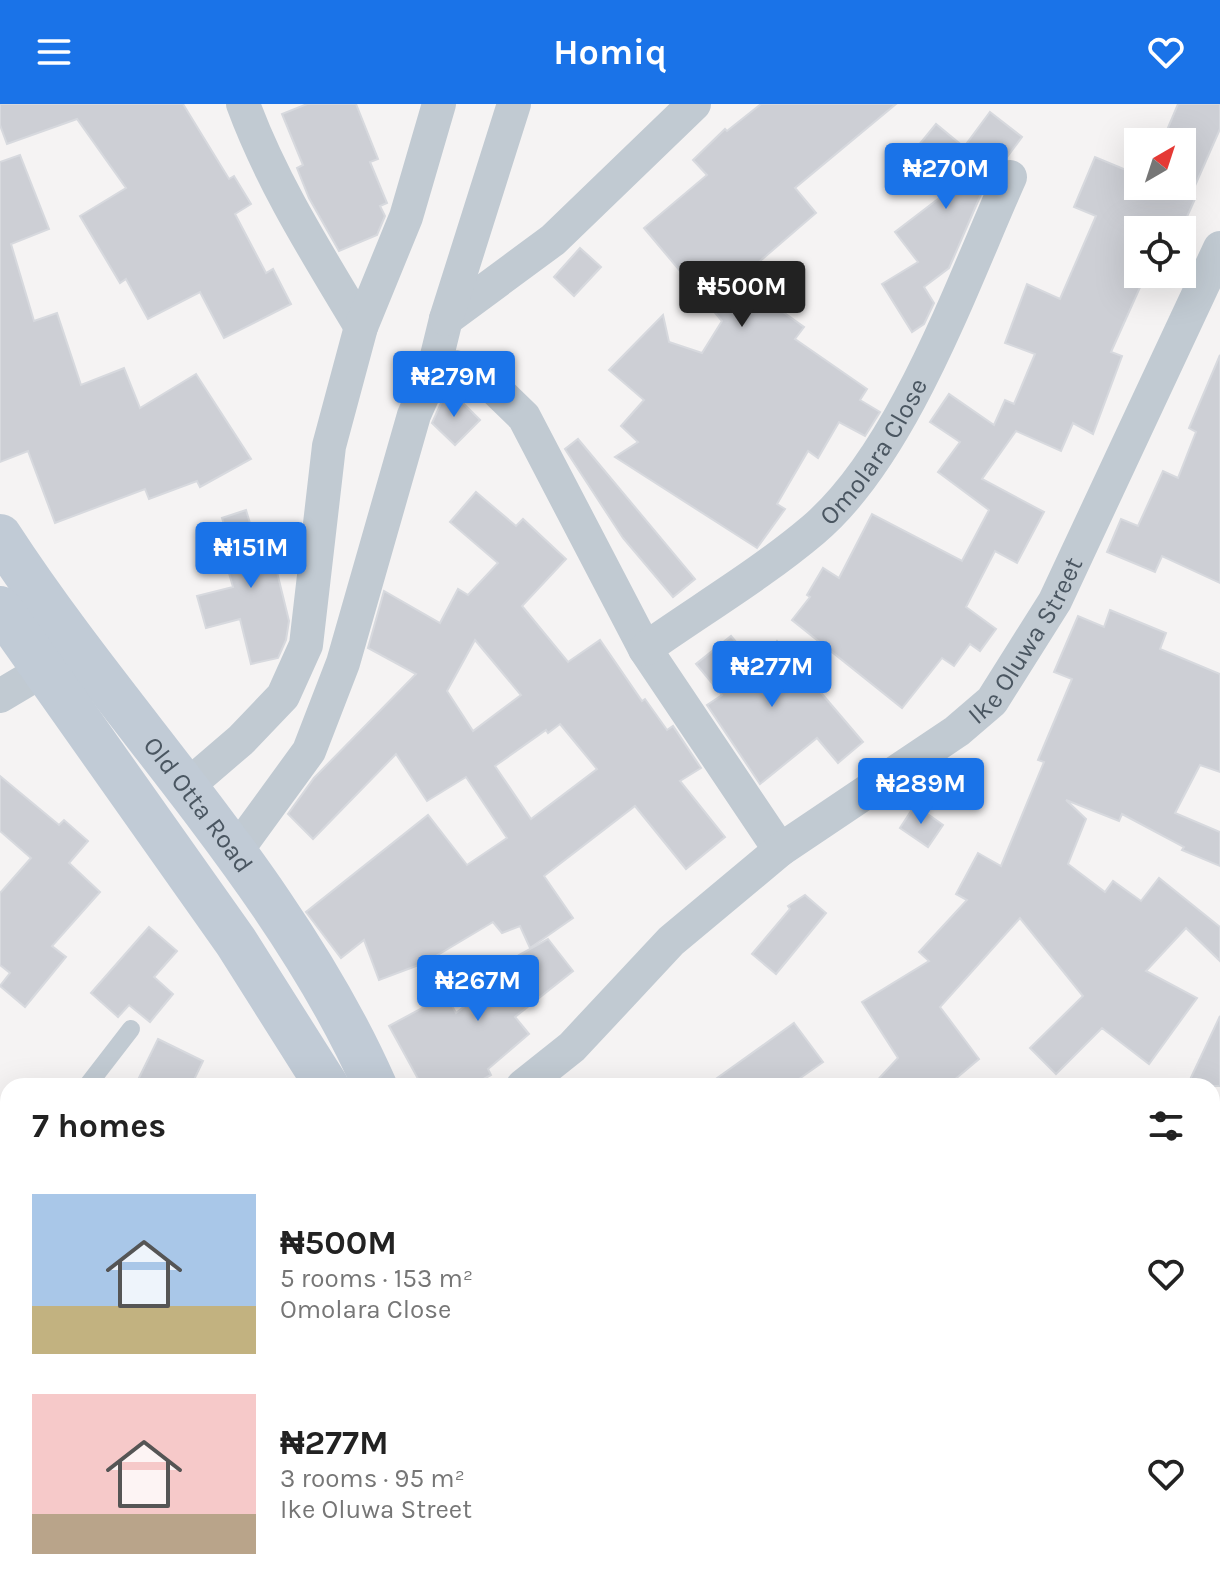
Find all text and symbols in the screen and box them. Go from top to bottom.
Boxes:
icon: menu [32,30,76,74]
icon: heart [1144,30,1188,74]
text: Homiq [553,31,667,73]
north arrow [1124,128,1196,200]
map controls [1124,128,1196,288]
pin: ₦270M [890,143,1002,211]
text: ₦270M [903,153,989,184]
button: locate [1124,216,1196,288]
pin: ₦500M [686,261,798,329]
text: ₦500M [697,271,787,302]
pin: ₦279M [398,351,510,419]
text: ₦279M [411,361,497,392]
street label: Omolara Close [813,373,934,532]
pin: ₦151M [195,522,307,590]
text: ₦151M [213,532,289,563]
street label: Ike Oluwa Street [962,552,1089,731]
pin: ₦277M [716,641,828,709]
text: ₦277M [730,651,814,682]
street label: Old Otta Road [137,731,259,879]
pin: ₦289M [865,758,977,826]
text: ₦289M [876,768,966,799]
pin: ₦267M [422,955,534,1023]
text: ₦267M [435,965,521,996]
icon: filters [1144,1104,1188,1148]
text: 7 homes [32,1106,166,1146]
text: ₦500M [280,1223,397,1263]
icon: home [96,1226,192,1322]
icon: heart [1144,1252,1188,1296]
text: 5 rooms · 153 m² [280,1263,473,1294]
text: Omolara Close [280,1294,451,1325]
text: ₦277M [280,1423,389,1463]
icon: home [96,1426,192,1522]
icon: heart [1144,1452,1188,1496]
text: 3 rooms · 95 m² [280,1463,465,1494]
text: Ike Oluwa Street [280,1494,472,1525]

